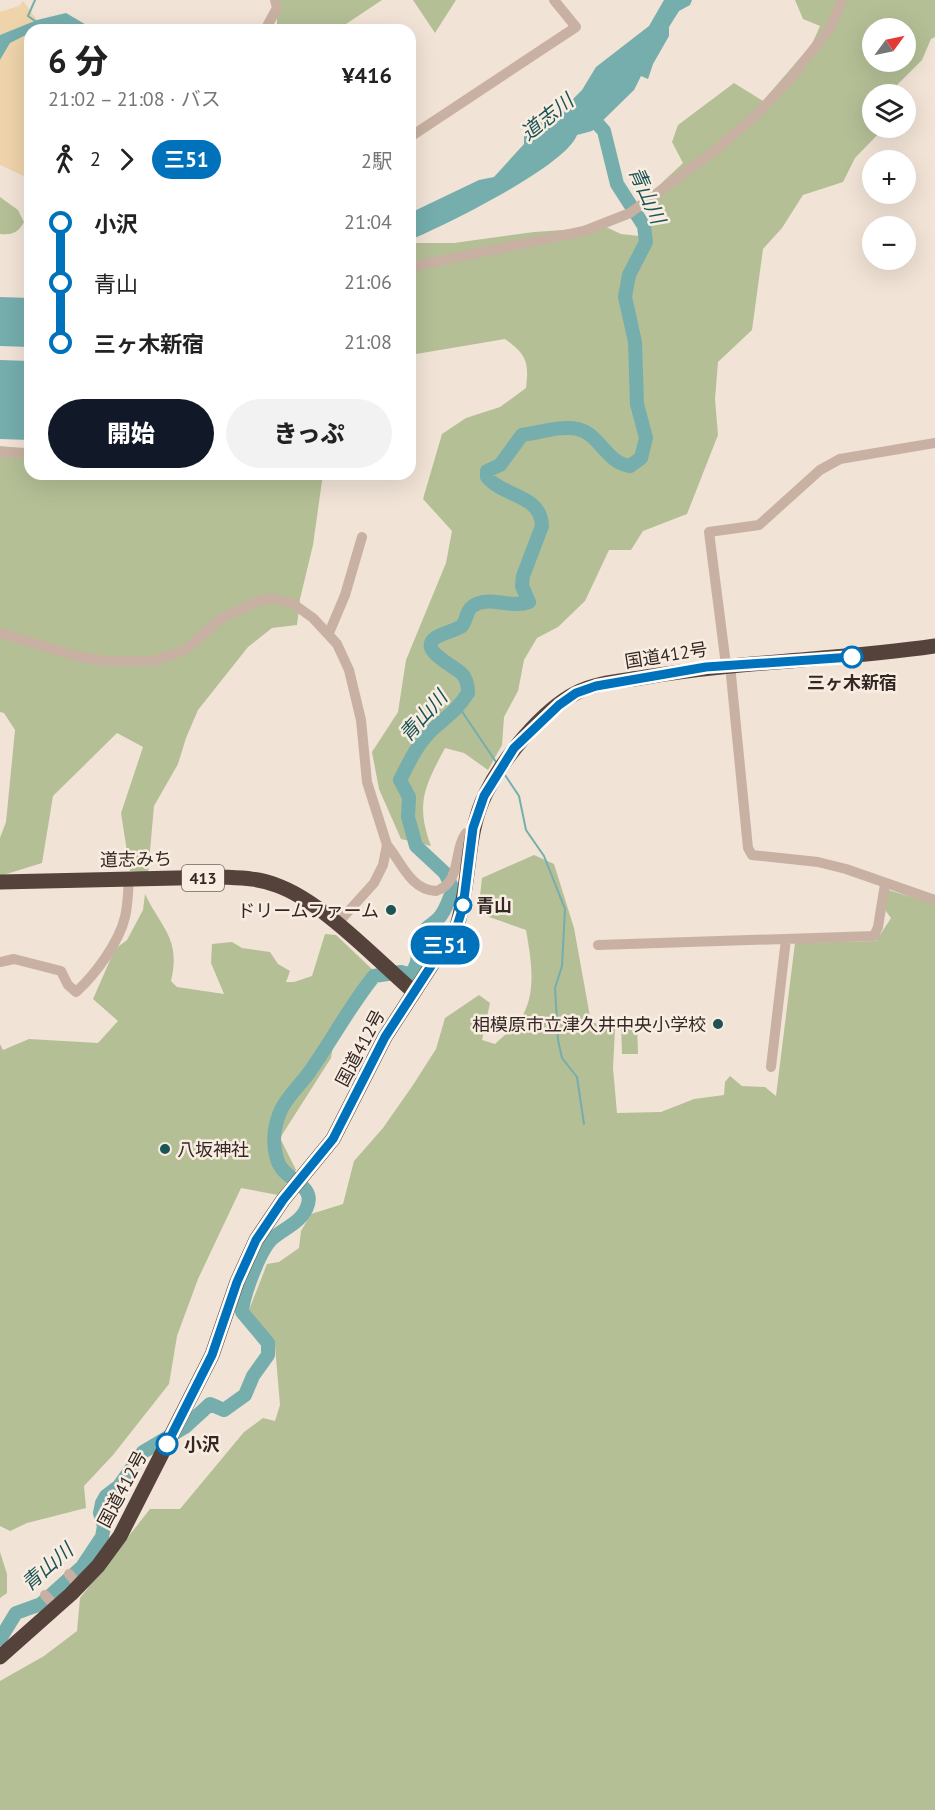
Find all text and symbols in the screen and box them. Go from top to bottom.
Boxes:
north arrow [862,18,916,72]
map controls [862,18,916,270]
text: 6 分 [48,39,108,82]
text: ¥416 [342,61,392,89]
button: layers [862,84,916,138]
text: 21:02 – 21:08 · バス [48,86,221,112]
water label: 道志川 [516,87,580,146]
icon: walk [48,143,81,176]
icon: forward [110,143,143,176]
text: 2 [90,146,101,172]
text: 三51 [164,146,209,173]
text: 2駅 [361,148,392,174]
button: + [862,150,916,204]
water label: 青山川 [623,162,672,230]
text: 21:04 [344,209,392,235]
text: 小沢 [94,210,138,238]
button: − [862,216,916,270]
text: 21:06 [344,269,392,295]
text: 青山 [94,270,138,298]
text: 21:08 [344,329,392,355]
text: 三ヶ木新宿 [94,330,204,358]
button: 開始 [48,399,214,468]
button: きっぷ [226,399,392,468]
street label: 国道412号 [623,637,709,673]
marker: 三ヶ木新宿 [841,646,863,668]
place label: 三ヶ木新宿 [807,671,897,694]
water label: 青山川 [393,684,454,747]
street label: 道志みち [100,847,172,871]
road number: 413 [182,865,224,891]
place label: 青山 [476,894,512,917]
marker: 青山 [454,896,472,914]
place label: ドリームファーム [237,899,379,922]
marker: ドリームファーム [384,903,398,917]
line badge: 三51 [410,926,480,964]
text: 三51 [423,932,467,959]
street label: 国道412号 [330,1006,390,1090]
place label: 相模原市立津久井中央小学校 [472,1013,706,1036]
marker: 相模原市立津久井中央小学校 [711,1017,725,1031]
place label: 八坂神社 [177,1138,249,1161]
marker: 八坂神社 [158,1142,172,1156]
marker: 小沢 [156,1433,178,1455]
place label: 小沢 [184,1433,220,1456]
street label: 国道412号 [92,1447,152,1531]
water label: 青山川 [16,1536,80,1596]

